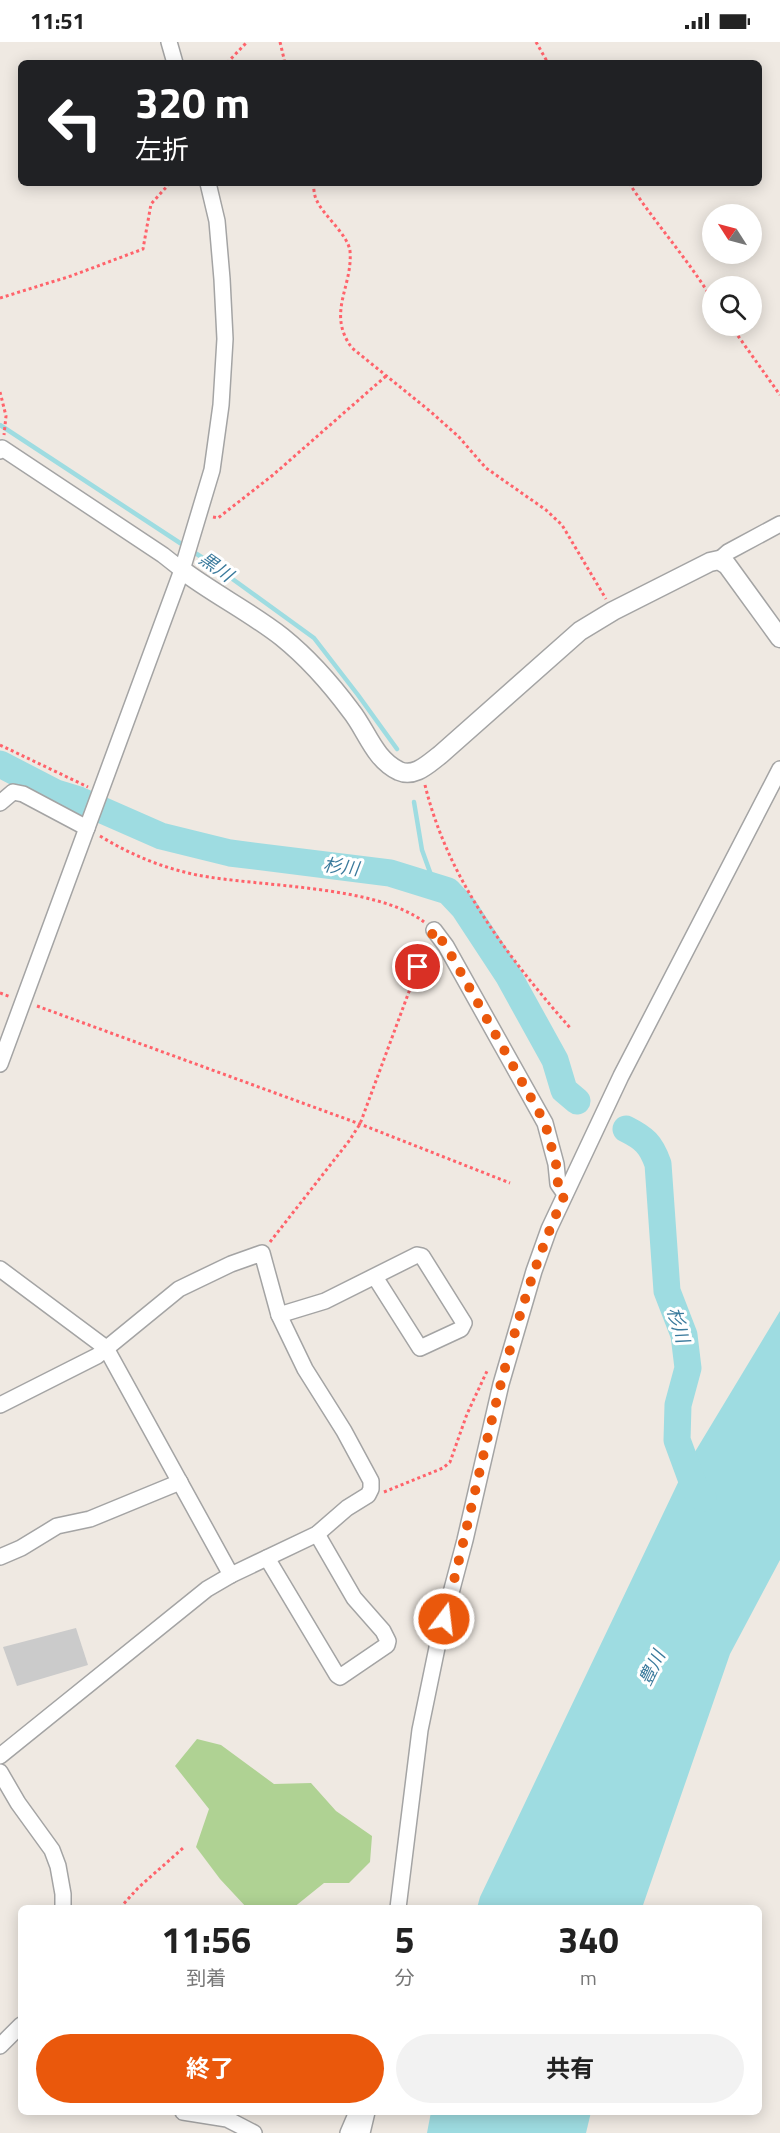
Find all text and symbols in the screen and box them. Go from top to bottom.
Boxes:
text: 11:51 [30,4,85,38]
text: 320 m [135,70,250,134]
icon: left [36,84,114,162]
text: 左折 [135,128,189,169]
north arrow [702,204,762,264]
map controls [702,204,762,336]
button: search [702,276,762,336]
water label: 黒川 [194,545,240,589]
water label: 杉川 [322,851,363,882]
pin [392,941,443,992]
icon: arrive [401,950,434,983]
water label: 杉川 [660,1304,697,1348]
position arrow [412,1587,476,1651]
water label: 豊川 [632,1644,672,1690]
text: 11:56 [161,1912,251,1967]
text: 5 [395,1912,415,1967]
text: 340 [558,1912,619,1967]
text: 到着 [186,1962,226,1993]
text: 分 [395,1962,415,1993]
text: m [580,1962,597,1993]
button: 終了 [36,2034,384,2103]
button: 共有 [396,2034,744,2103]

